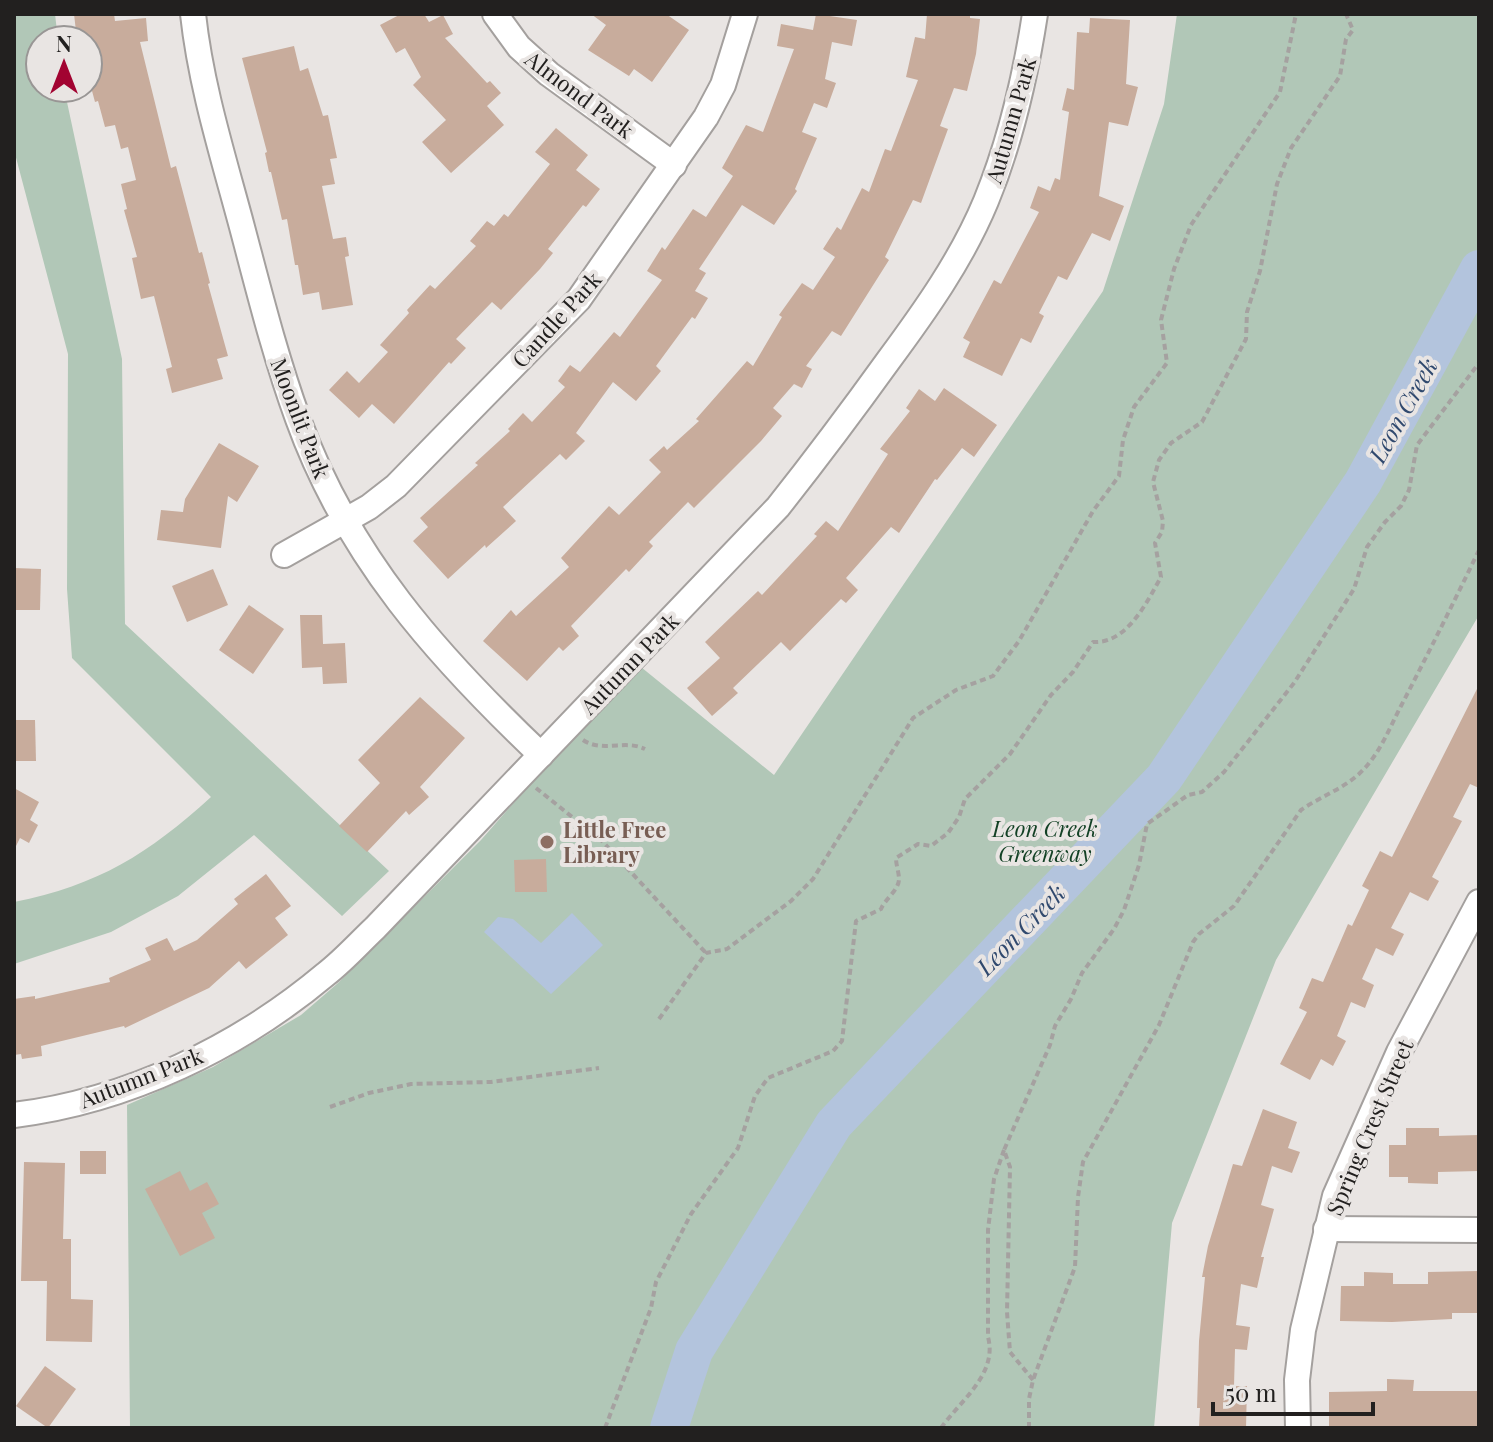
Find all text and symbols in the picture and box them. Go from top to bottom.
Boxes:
north arrow [24,24,104,104]
text: N [56,28,72,58]
street label: Almond Park [519,43,640,145]
street label: Autumn Park [977,53,1042,187]
street label: Candle Park [505,264,607,374]
water label: Leon Creek [1360,352,1444,469]
street label: Moonlit Park [264,353,338,483]
street label: Autumn Park [572,606,685,721]
park label: Leon Creek Greenway [991,813,1098,868]
place label: Little Free Library [563,814,666,869]
marker: Little Free Library [538,833,556,851]
water label: Leon Creek [968,877,1071,982]
street label: Spring Crest Street [1318,1033,1420,1220]
street label: Autumn Park [74,1040,207,1115]
scale bar [1213,1366,1373,1416]
text: 50 m [1225,1376,1277,1408]

